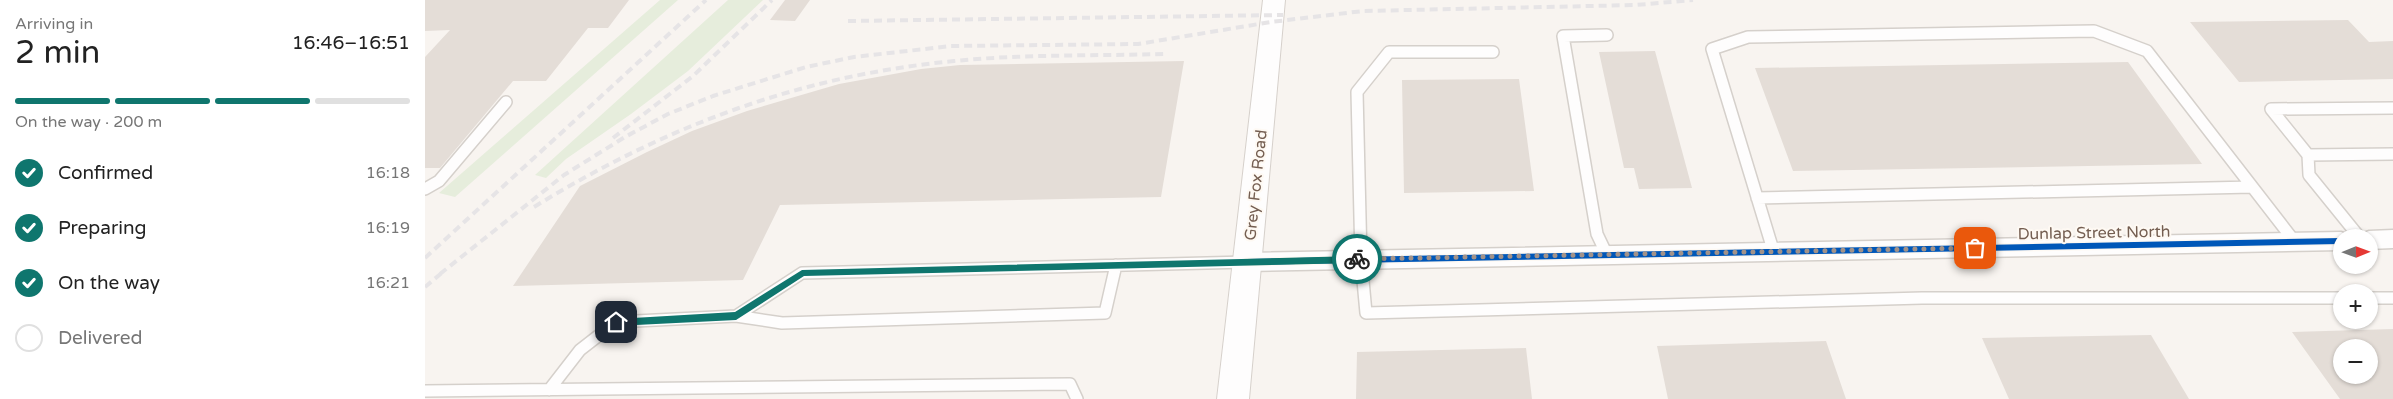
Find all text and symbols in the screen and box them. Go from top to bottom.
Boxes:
text: Arriving in [15,14,93,34]
text: 16:46–16:51 [292,32,410,54]
text: 2 min [15,34,100,72]
text: On the way · 200 m [15,112,162,132]
street label: Grey Fox Road [1240,129,1272,242]
icon: check [15,159,43,187]
text: Confirmed [58,162,153,184]
text: 16:18 [366,163,410,183]
icon: check [15,214,43,242]
text: Preparing [58,217,147,239]
text: 16:19 [366,218,410,238]
street label: Dunlap Street North [2017,222,2171,244]
pin [1954,227,1996,269]
north arrow [2333,229,2377,274]
map controls [2333,229,2378,384]
courier [1332,234,1382,284]
icon: bag [1961,234,1989,262]
icon: bike [1343,245,1371,273]
icon: check [15,269,43,297]
text: On the way [58,272,160,294]
text: 16:21 [366,273,410,293]
button: + [2333,284,2378,329]
pin [595,301,637,343]
icon: home [602,308,630,336]
text: Delivered [58,327,143,349]
button: − [2333,339,2378,384]

